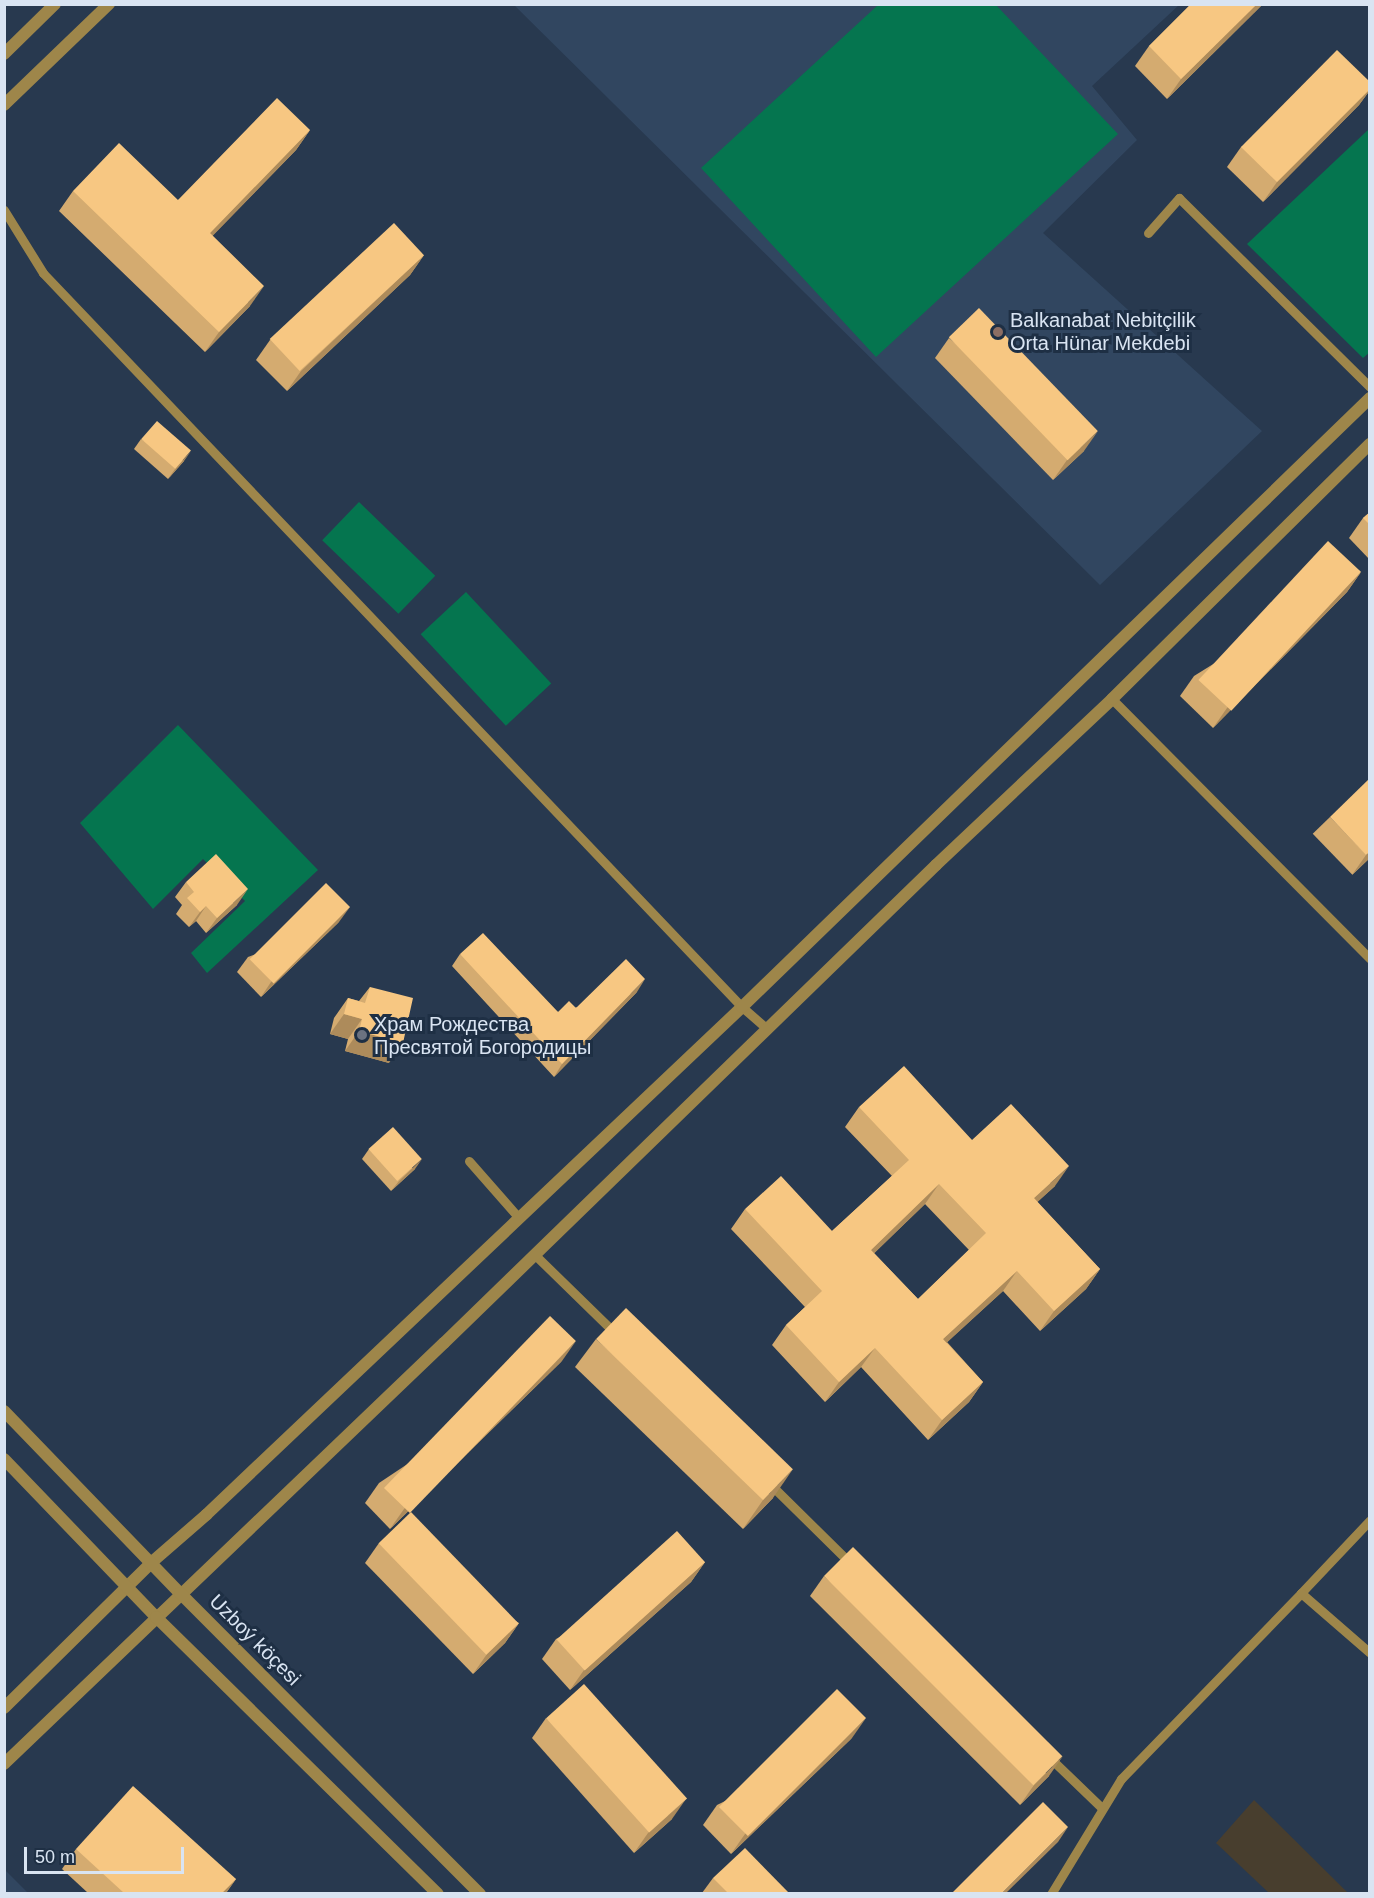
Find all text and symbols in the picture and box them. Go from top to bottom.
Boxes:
place label: Balkanabat Nebitçilik Orta Hünar Mekdebi [1010,308,1196,355]
marker: Balkanabat Nebitçilik Orta Hünar Mekdebi [991,325,1005,339]
place label: Храм Рождества Пресвятой Богородицы [374,1012,591,1059]
marker: Храм Рождества Пресвятой Богородицы [355,1028,369,1042]
street label: Uzboý köçesi [204,1589,306,1691]
scale bar [27,1835,188,1873]
text: 50 m [35,1847,75,1867]

